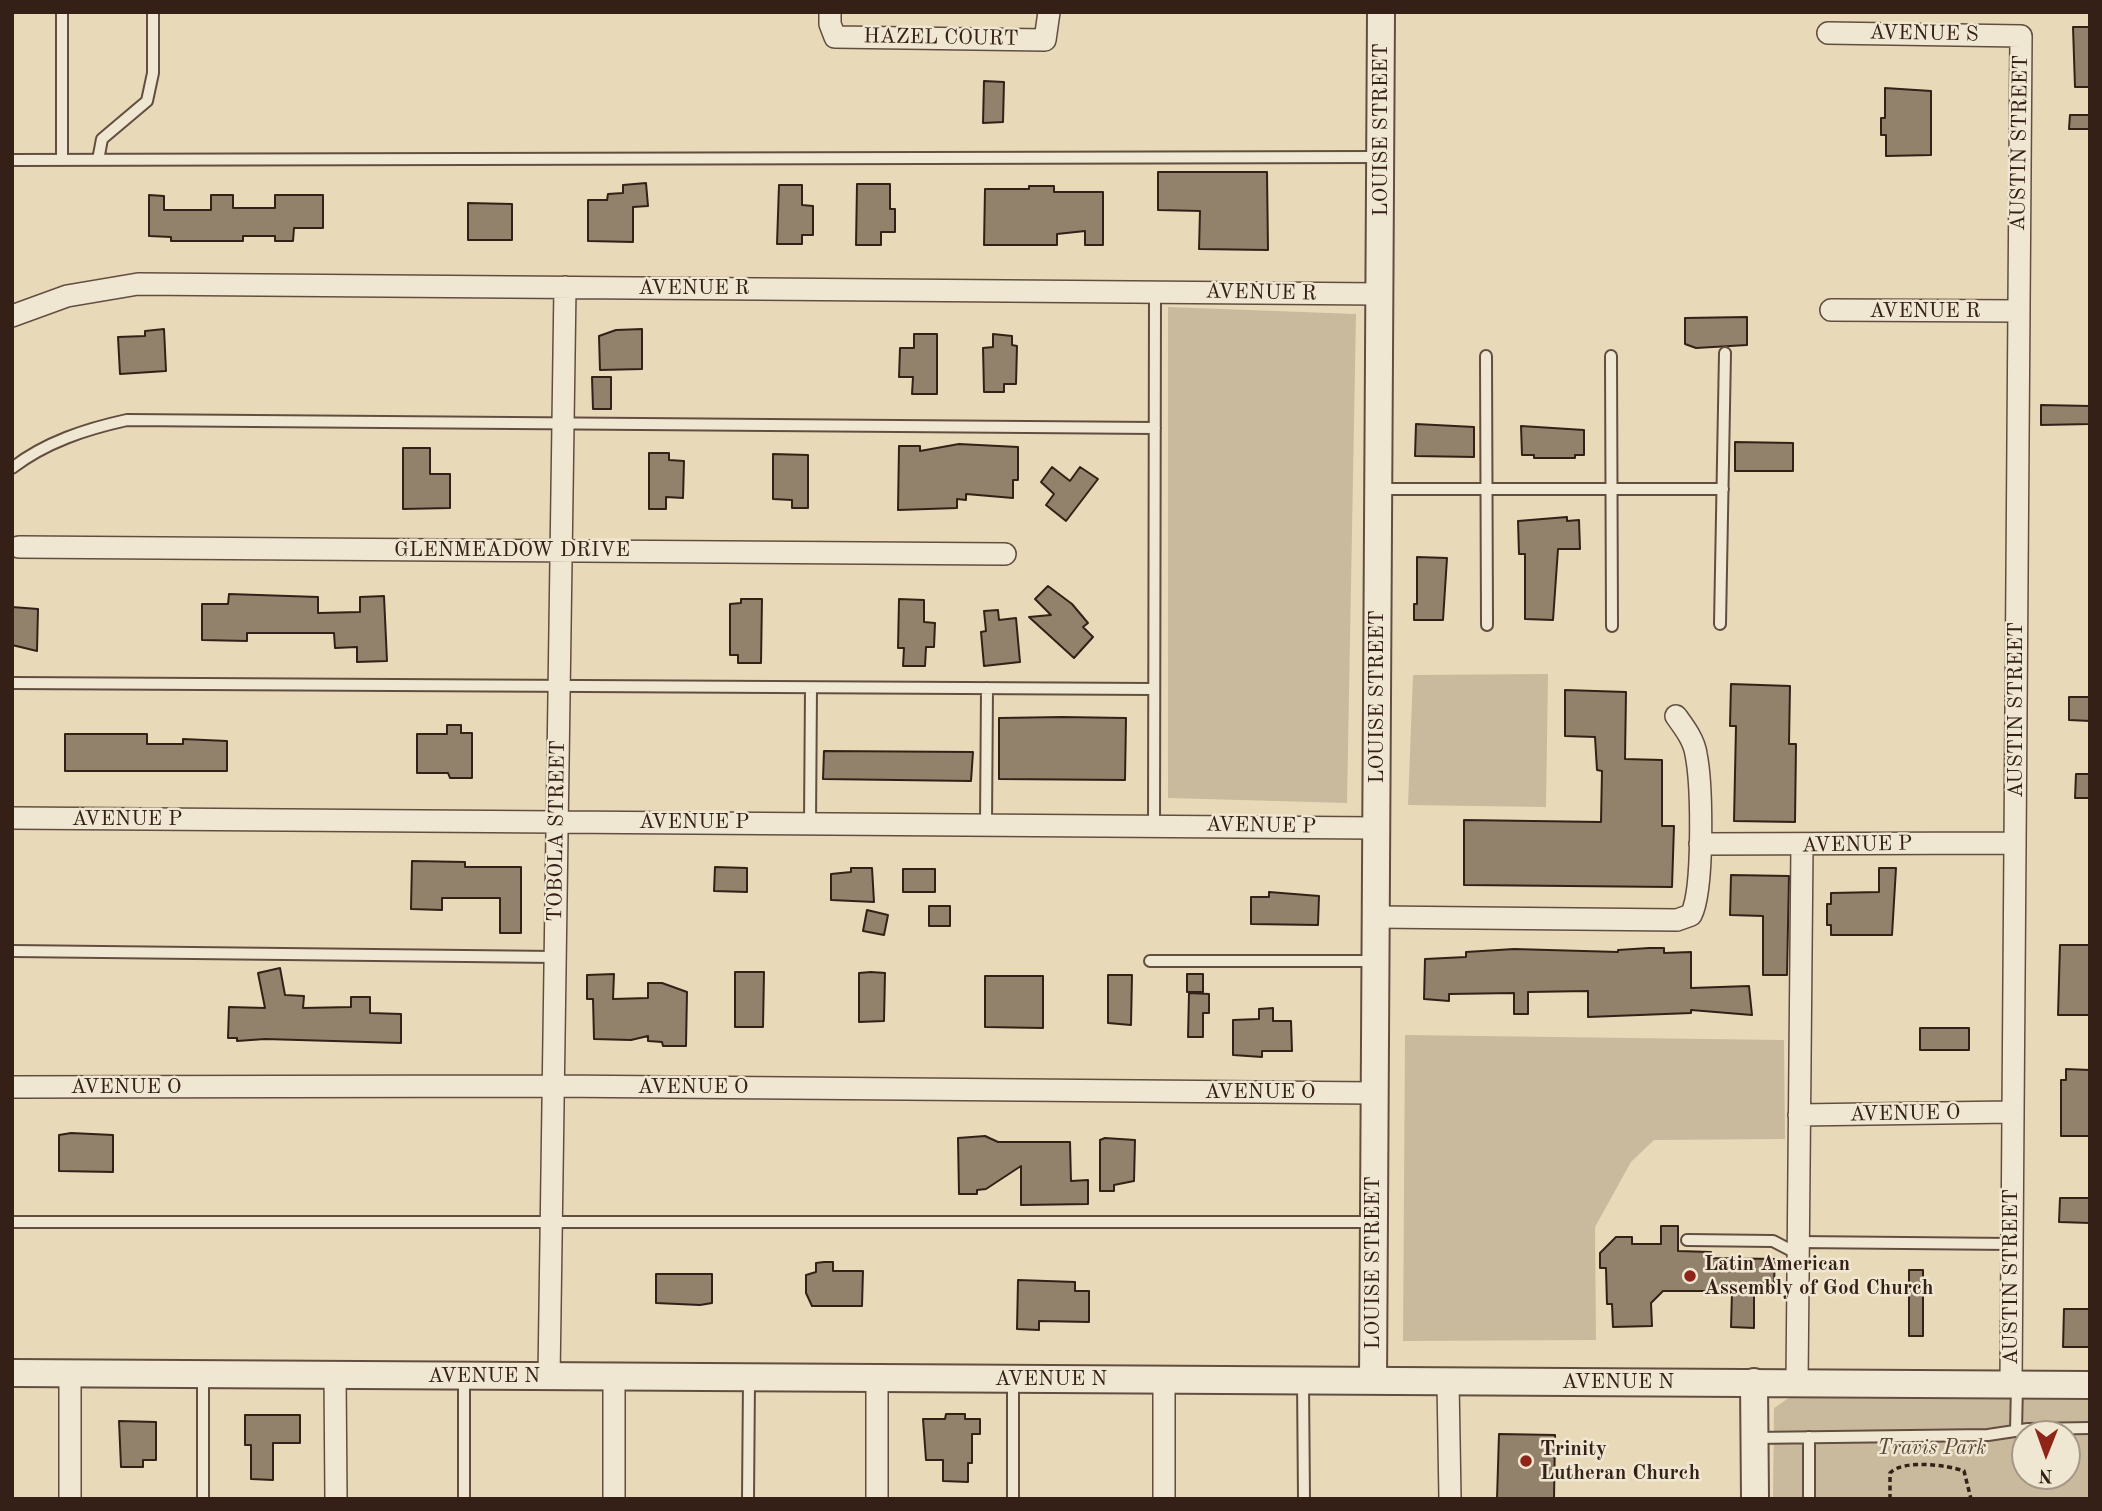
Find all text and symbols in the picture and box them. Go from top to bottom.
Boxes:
street label: AVENUE S [1869,20,1979,48]
street label: HAZEL COURT [863,24,1019,52]
street label: LOUISE STREET [1368,43,1394,217]
street label: AUSTIN STREET [2006,55,2034,231]
street label: AVENUE R [638,275,750,301]
street label: AVENUE R [1205,279,1317,307]
street label: AVENUE R [1869,298,1981,324]
street label: GLENMEADOW DRIVE [394,537,630,563]
street label: LOUISE STREET [1364,610,1390,784]
street label: AUSTIN STREET [2003,622,2029,798]
street label: TOBOLA STREET [543,740,571,922]
street label: AVENUE P [72,806,182,832]
street label: AVENUE P [639,809,749,835]
street label: AVENUE P [1206,812,1316,840]
street label: AVENUE P [1802,831,1912,859]
street label: AVENUE O [71,1074,181,1100]
street label: AVENUE O [638,1074,748,1100]
street label: AVENUE O [1205,1079,1315,1105]
street label: AVENUE O [1849,1100,1961,1128]
street label: LOUISE STREET [1360,1176,1386,1350]
street label: AUSTIN STREET [1998,1189,2024,1365]
place label: Latin American Assembly of God Church [1704,1251,1934,1301]
marker: Latin American Assembly of God Church [1682,1268,1698,1284]
street label: AVENUE N [428,1363,540,1389]
street label: AVENUE N [995,1366,1107,1392]
street label: AVENUE N [1562,1369,1674,1395]
north arrow [2011,1420,2081,1490]
park label: Travis Park [1877,1435,1987,1461]
place label: Trinity Lutheran Church [1540,1436,1700,1486]
marker: Trinity Lutheran Church [1518,1453,1534,1469]
text: N [2038,1465,2053,1484]

